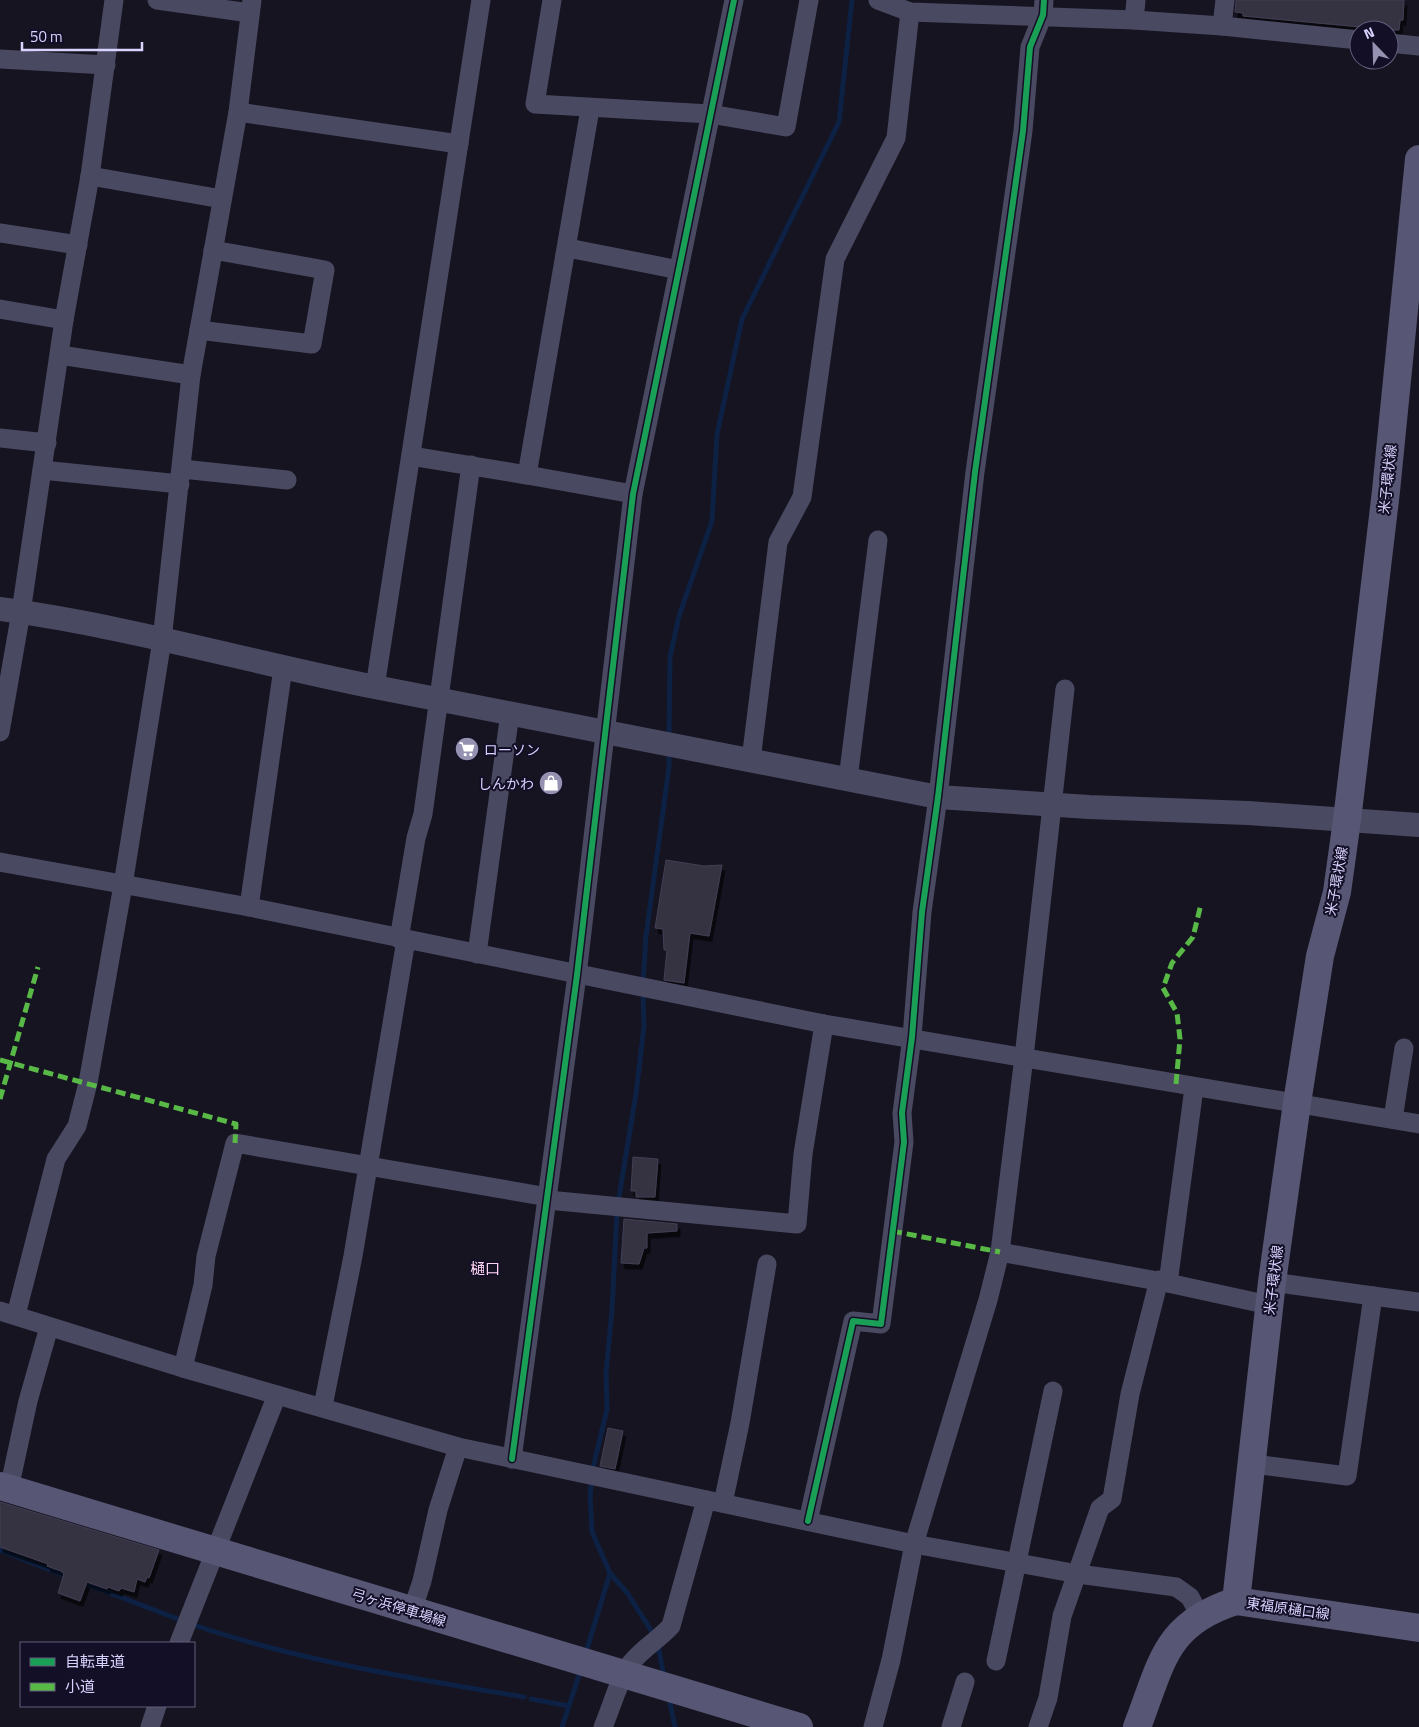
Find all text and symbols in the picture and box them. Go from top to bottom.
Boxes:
scale bar [22,20,142,52]
north arrow [1349,20,1399,70]
text: N [1360,21,1377,44]
text: 50 m [30,25,63,48]
street label: 米子環状線 [1373,443,1401,515]
supermarket icon: ローソン [454,736,480,762]
place label: ローソン [484,739,540,760]
shop icon: しんかわ [538,770,564,796]
place label: しんかわ [478,773,534,794]
street label: 米子環状線 [1320,845,1352,917]
street label: 米子環状線 [1258,1244,1288,1316]
district label: 樋口 [470,1257,500,1280]
street label: 弓ヶ浜停車場線 [349,1583,449,1631]
street label: 東福原樋口線 [1245,1592,1331,1624]
legend [20,1642,195,1707]
text: 自転車道 [65,1650,125,1673]
text: 小道 [65,1675,95,1698]

